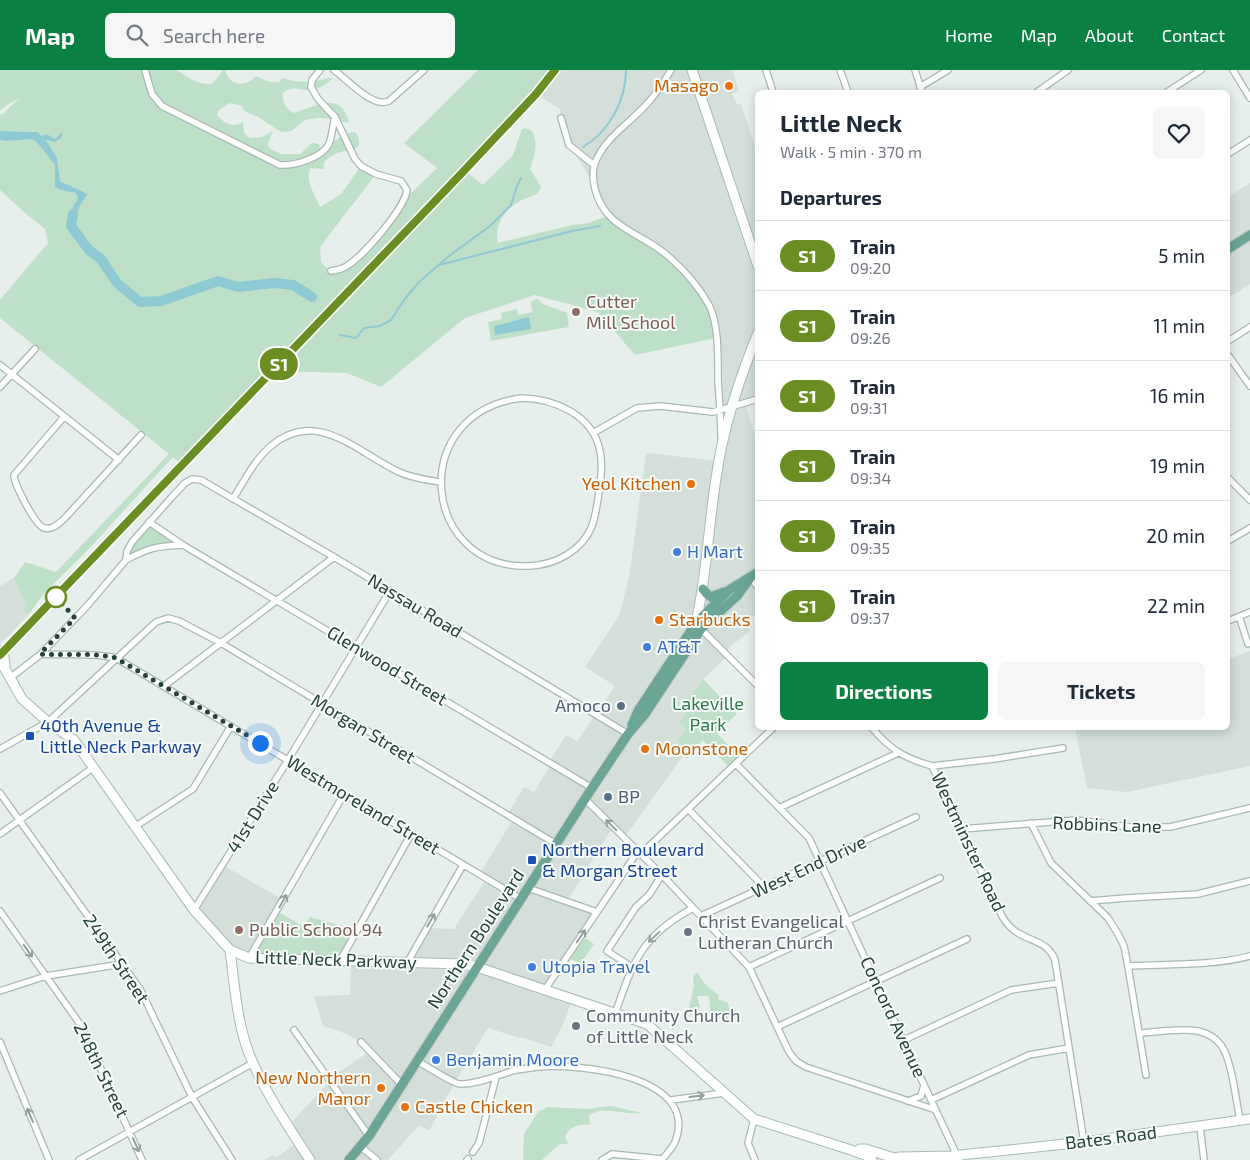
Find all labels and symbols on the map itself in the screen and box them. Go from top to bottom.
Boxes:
place label: Masago [654,74,719,96]
marker: Masago [723,80,735,92]
place label: Cutter Mill School [586,290,676,333]
marker: Cutter Mill School [570,306,582,318]
line badge: S1 [256,348,302,380]
place label: Yeol Kitchen [582,472,681,494]
marker: Yeol Kitchen [685,478,697,490]
place label: H Mart [687,540,743,562]
marker: H Mart [671,546,683,558]
street label: Nassau Road [364,568,467,642]
unlabelled marker [45,586,67,608]
place label: Starbucks [669,608,751,630]
marker: Starbucks [653,614,665,626]
street label: Glenwood Street [323,621,452,710]
place label: AT&T [657,635,701,657]
marker: AT&T [641,641,653,653]
street label: Morgan Street [307,688,420,768]
park label: Lakeville Park [672,692,744,735]
place label: Amoco [555,694,611,716]
marker: Amoco [615,700,627,712]
place label: 40th Avenue & Little Neck Parkway [40,714,202,757]
marker: 40th Avenue & Little Neck Parkway [24,730,36,742]
your location [248,731,273,756]
place label: Moonstone [655,737,748,759]
marker: Moonstone [639,743,651,755]
street label: Westmoreland Street [283,750,444,859]
street label: Westminster Road [927,768,1011,915]
street label: 41st Drive [221,776,283,857]
place label: BP [618,785,640,807]
marker: BP [602,791,614,803]
street label: Robbins Lane [1052,811,1162,837]
one-way arrow [606,819,618,831]
street label: West End Drive [748,830,869,902]
place label: Northern Boulevard & Morgan Street [542,838,704,881]
marker: Northern Boulevard & Morgan Street [526,854,538,866]
street label: Northern Boulevard [422,864,529,1012]
one-way arrow [278,894,288,908]
street label: 249th Street [79,910,155,1007]
place label: Christ Evangelical Lutheran Church [698,910,844,953]
one-way arrow [427,914,437,928]
place label: Public School 94 [249,918,383,940]
marker: Public School 94 [233,924,245,936]
marker: Christ Evangelical Lutheran Church [682,926,694,938]
one-way arrow [575,929,586,943]
one-way arrow [647,931,660,943]
one-way arrow [23,944,33,958]
street label: Little Neck Parkway [255,945,418,973]
street label: Concord Avenue [856,953,932,1081]
place label: Utopia Travel [542,955,650,977]
marker: Utopia Travel [526,961,538,973]
place label: Community Church of Little Neck [586,1004,740,1047]
street label: 248th Street [69,1018,135,1121]
marker: Community Church of Little Neck [570,1020,582,1032]
place label: Benjamin Moore [446,1048,579,1070]
marker: Benjamin Moore [430,1054,442,1066]
place label: New Northern Manor [255,1066,371,1109]
marker: New Northern Manor [375,1082,387,1094]
one-way arrow [689,1091,705,1101]
place label: Castle Chicken [415,1095,533,1117]
marker: Castle Chicken [399,1101,411,1113]
one-way arrow [25,1108,35,1123]
street label: Bates Road [1064,1120,1158,1154]
one-way arrow [131,1137,141,1152]

